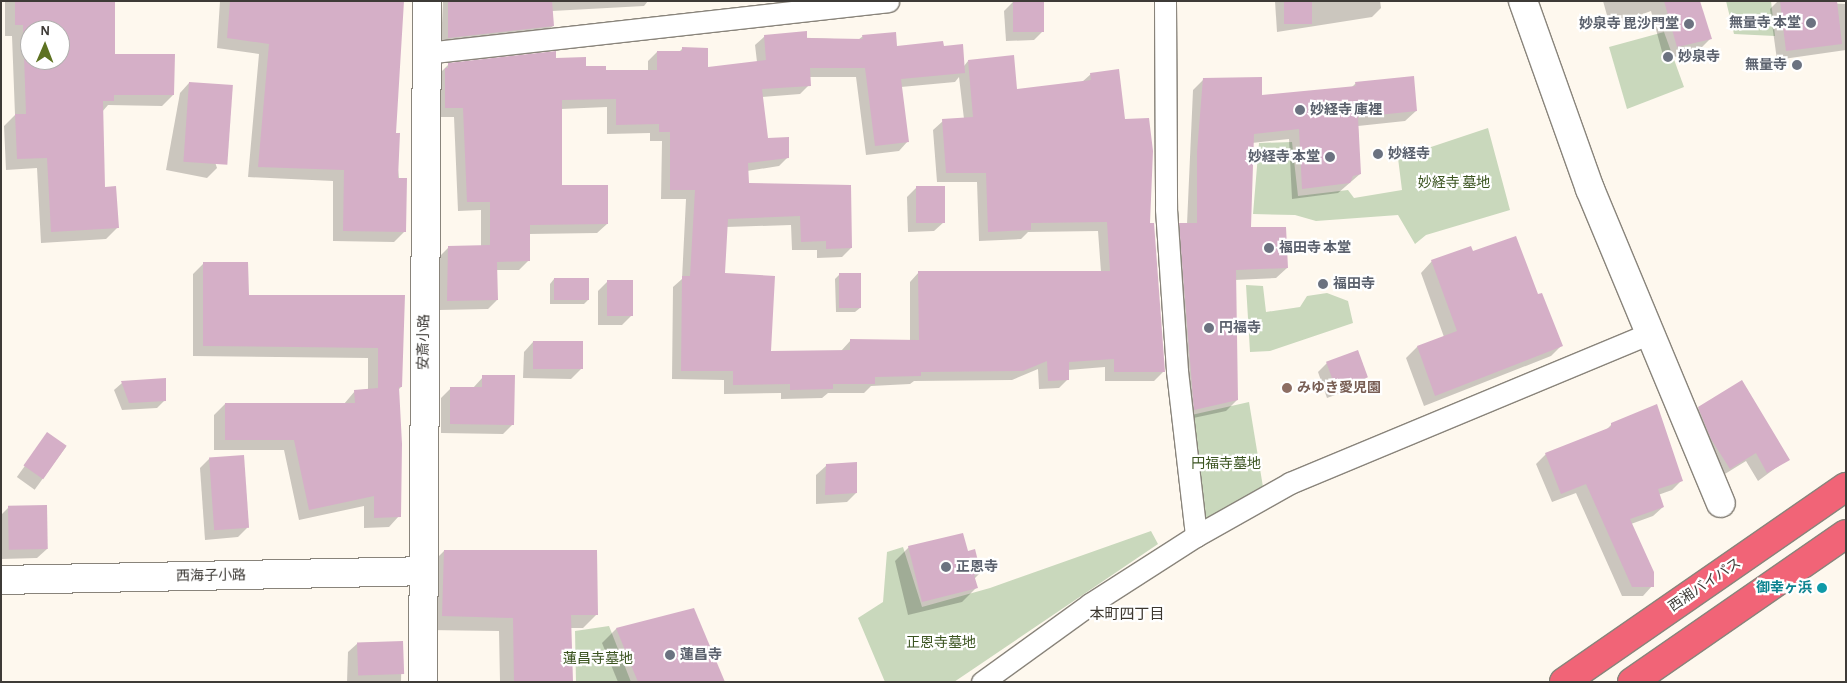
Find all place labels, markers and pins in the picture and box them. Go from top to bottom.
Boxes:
place label: 無量寺 本堂 [1729,15,1801,31]
place label: 妙泉寺 毘沙門堂 [1579,16,1679,32]
marker: 無量寺 本堂 [1805,17,1817,29]
marker: 妙泉寺 毘沙門堂 [1683,18,1695,30]
place label: 妙泉寺 [1678,49,1720,65]
marker: 妙泉寺 [1662,51,1674,63]
place label: 無量寺 [1745,57,1787,73]
marker: 無量寺 [1791,59,1803,71]
place label: 妙経寺 庫裡 [1310,102,1382,118]
marker: 妙経寺 庫裡 [1294,104,1306,116]
place label: 妙経寺 [1388,146,1430,162]
marker: 妙経寺 [1372,148,1384,160]
place label: 妙経寺 本堂 [1248,149,1320,165]
marker: 妙経寺 本堂 [1324,151,1336,163]
place label: 福田寺 本堂 [1279,240,1351,256]
marker: 福田寺 本堂 [1263,242,1275,254]
place label: 福田寺 [1333,276,1375,292]
marker: 福田寺 [1317,278,1329,290]
place label: 円福寺 [1219,320,1261,336]
marker: 円福寺 [1203,322,1215,334]
place label: みゆき愛児園 [1297,380,1381,396]
marker: みゆき愛児園 [1281,382,1293,394]
place label: 正恩寺 [956,559,998,575]
marker: 正恩寺 [940,561,952,573]
place label: 御幸ヶ浜 [1756,580,1812,596]
marker: 御幸ヶ浜 [1816,582,1828,594]
place label: 蓮昌寺 [680,647,722,663]
marker: 蓮昌寺 [664,649,676,661]

